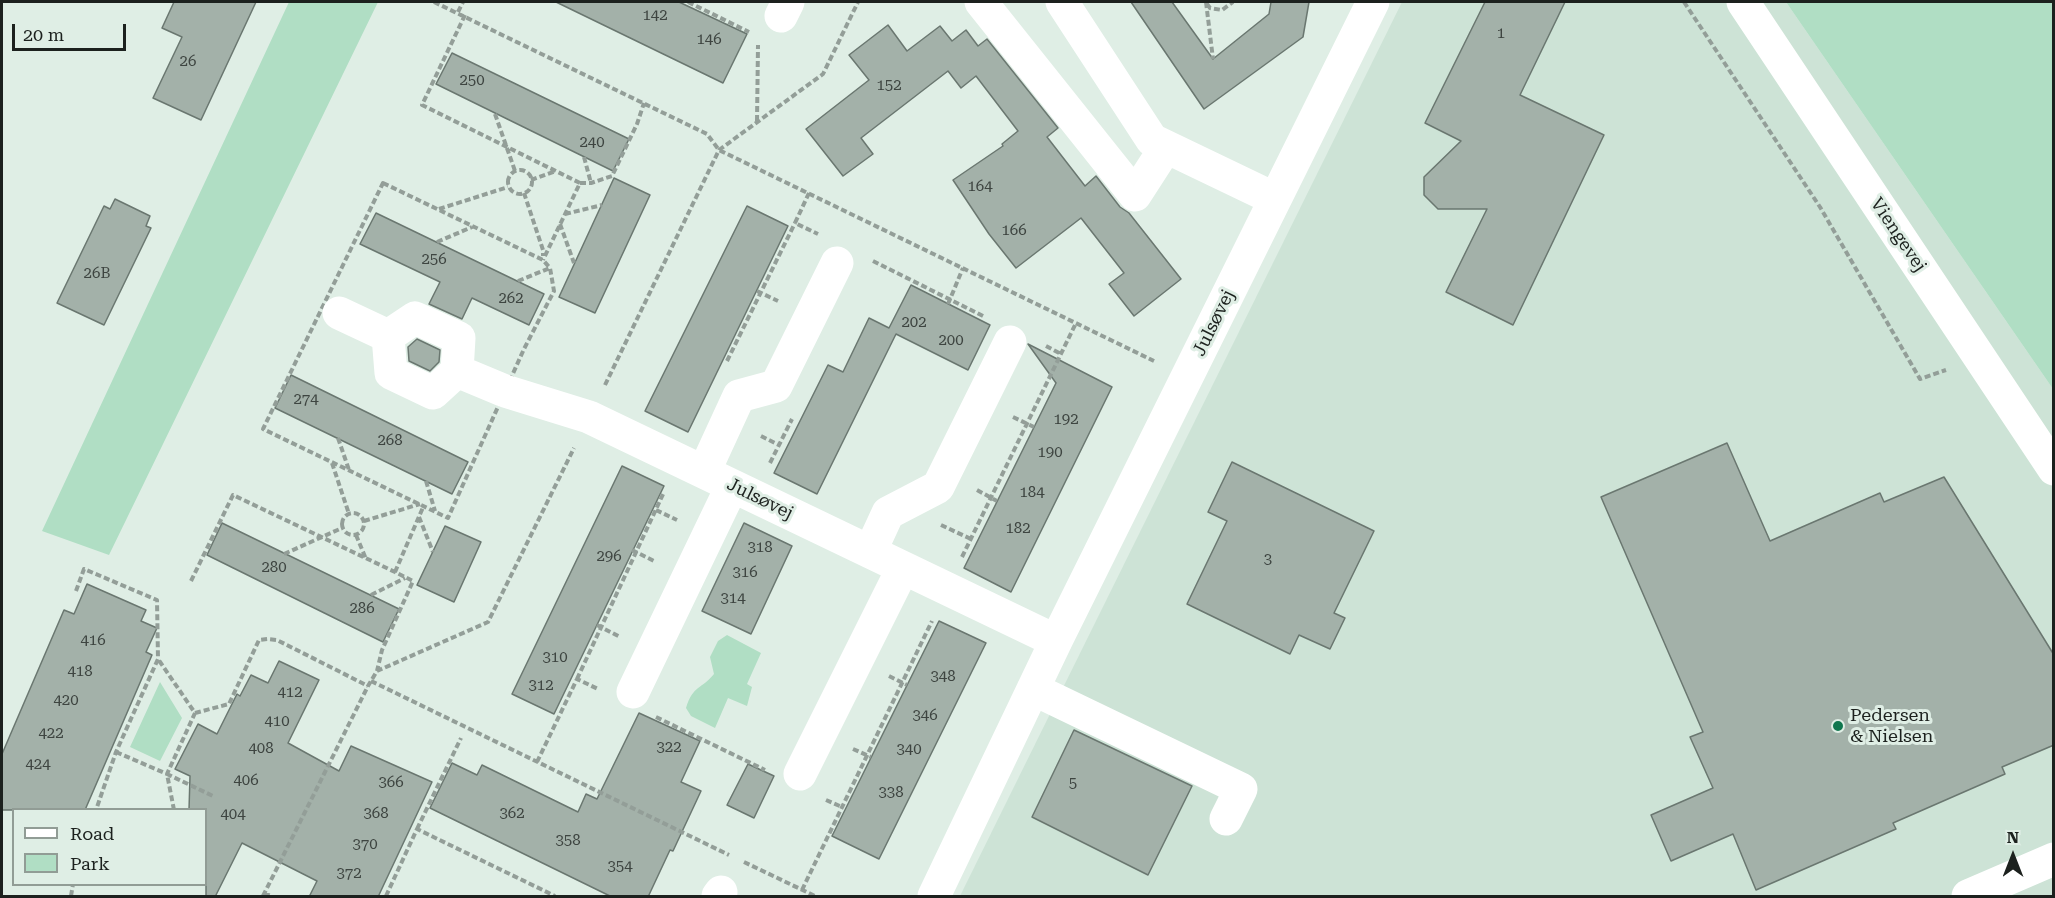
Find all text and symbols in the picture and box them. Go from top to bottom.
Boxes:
house number: 142 [642,7,668,25]
scale bar [15,12,129,50]
text: 20 m [23,24,64,45]
house number: 1 [1497,25,1505,43]
house number: 146 [696,31,722,49]
house number: 26 [180,53,196,71]
house number: 250 [459,72,485,90]
house number: 152 [876,77,902,95]
house number: 240 [579,134,605,152]
house number: 164 [967,178,993,196]
street label: Viengevej [1865,194,1931,276]
house number: 166 [1001,222,1027,240]
house number: 256 [421,251,447,269]
house number: 26B [84,265,110,283]
street label: Julsøvej [1189,286,1239,360]
house number: 262 [498,290,524,308]
house number: 202 [901,314,927,332]
house number: 200 [938,332,964,350]
house number: 274 [293,391,319,409]
house number: 192 [1053,411,1079,429]
house number: 268 [377,432,403,450]
house number: 190 [1037,444,1063,462]
street label: Julsøvej [723,474,797,524]
house number: 184 [1019,484,1045,502]
house number: 182 [1005,520,1031,538]
house number: 318 [747,539,773,557]
house number: 296 [596,548,622,566]
house number: 3 [1264,551,1272,569]
house number: 280 [261,559,287,577]
house number: 316 [732,564,758,582]
house number: 314 [720,590,746,608]
house number: 286 [349,600,375,618]
house number: 416 [80,632,106,650]
house number: 310 [542,649,568,667]
house number: 418 [67,663,93,681]
house number: 348 [930,668,956,686]
house number: 312 [528,677,554,695]
house number: 412 [277,684,303,702]
house number: 420 [53,692,79,710]
place label: Pedersen & Nielsen [1850,705,1933,748]
house number: 346 [912,707,938,725]
house number: 410 [264,713,290,731]
marker: Pedersen & Nielsen [1831,719,1845,733]
house number: 422 [38,725,64,743]
house number: 322 [656,739,682,757]
house number: 408 [248,740,274,758]
house number: 340 [896,741,922,759]
house number: 424 [25,756,51,774]
house number: 406 [233,772,259,790]
house number: 366 [378,774,404,792]
house number: 5 [1069,775,1077,793]
house number: 338 [878,784,904,802]
house number: 368 [363,805,389,823]
house number: 362 [499,805,525,823]
house number: 404 [220,806,246,824]
legend [12,808,207,886]
text: Road [70,823,114,844]
north arrow [1983,826,2043,886]
text: N [2007,828,2019,847]
house number: 358 [555,832,581,850]
house number: 370 [352,836,378,854]
text: Park [70,853,110,874]
house number: 354 [607,858,633,876]
house number: 372 [336,865,362,883]

